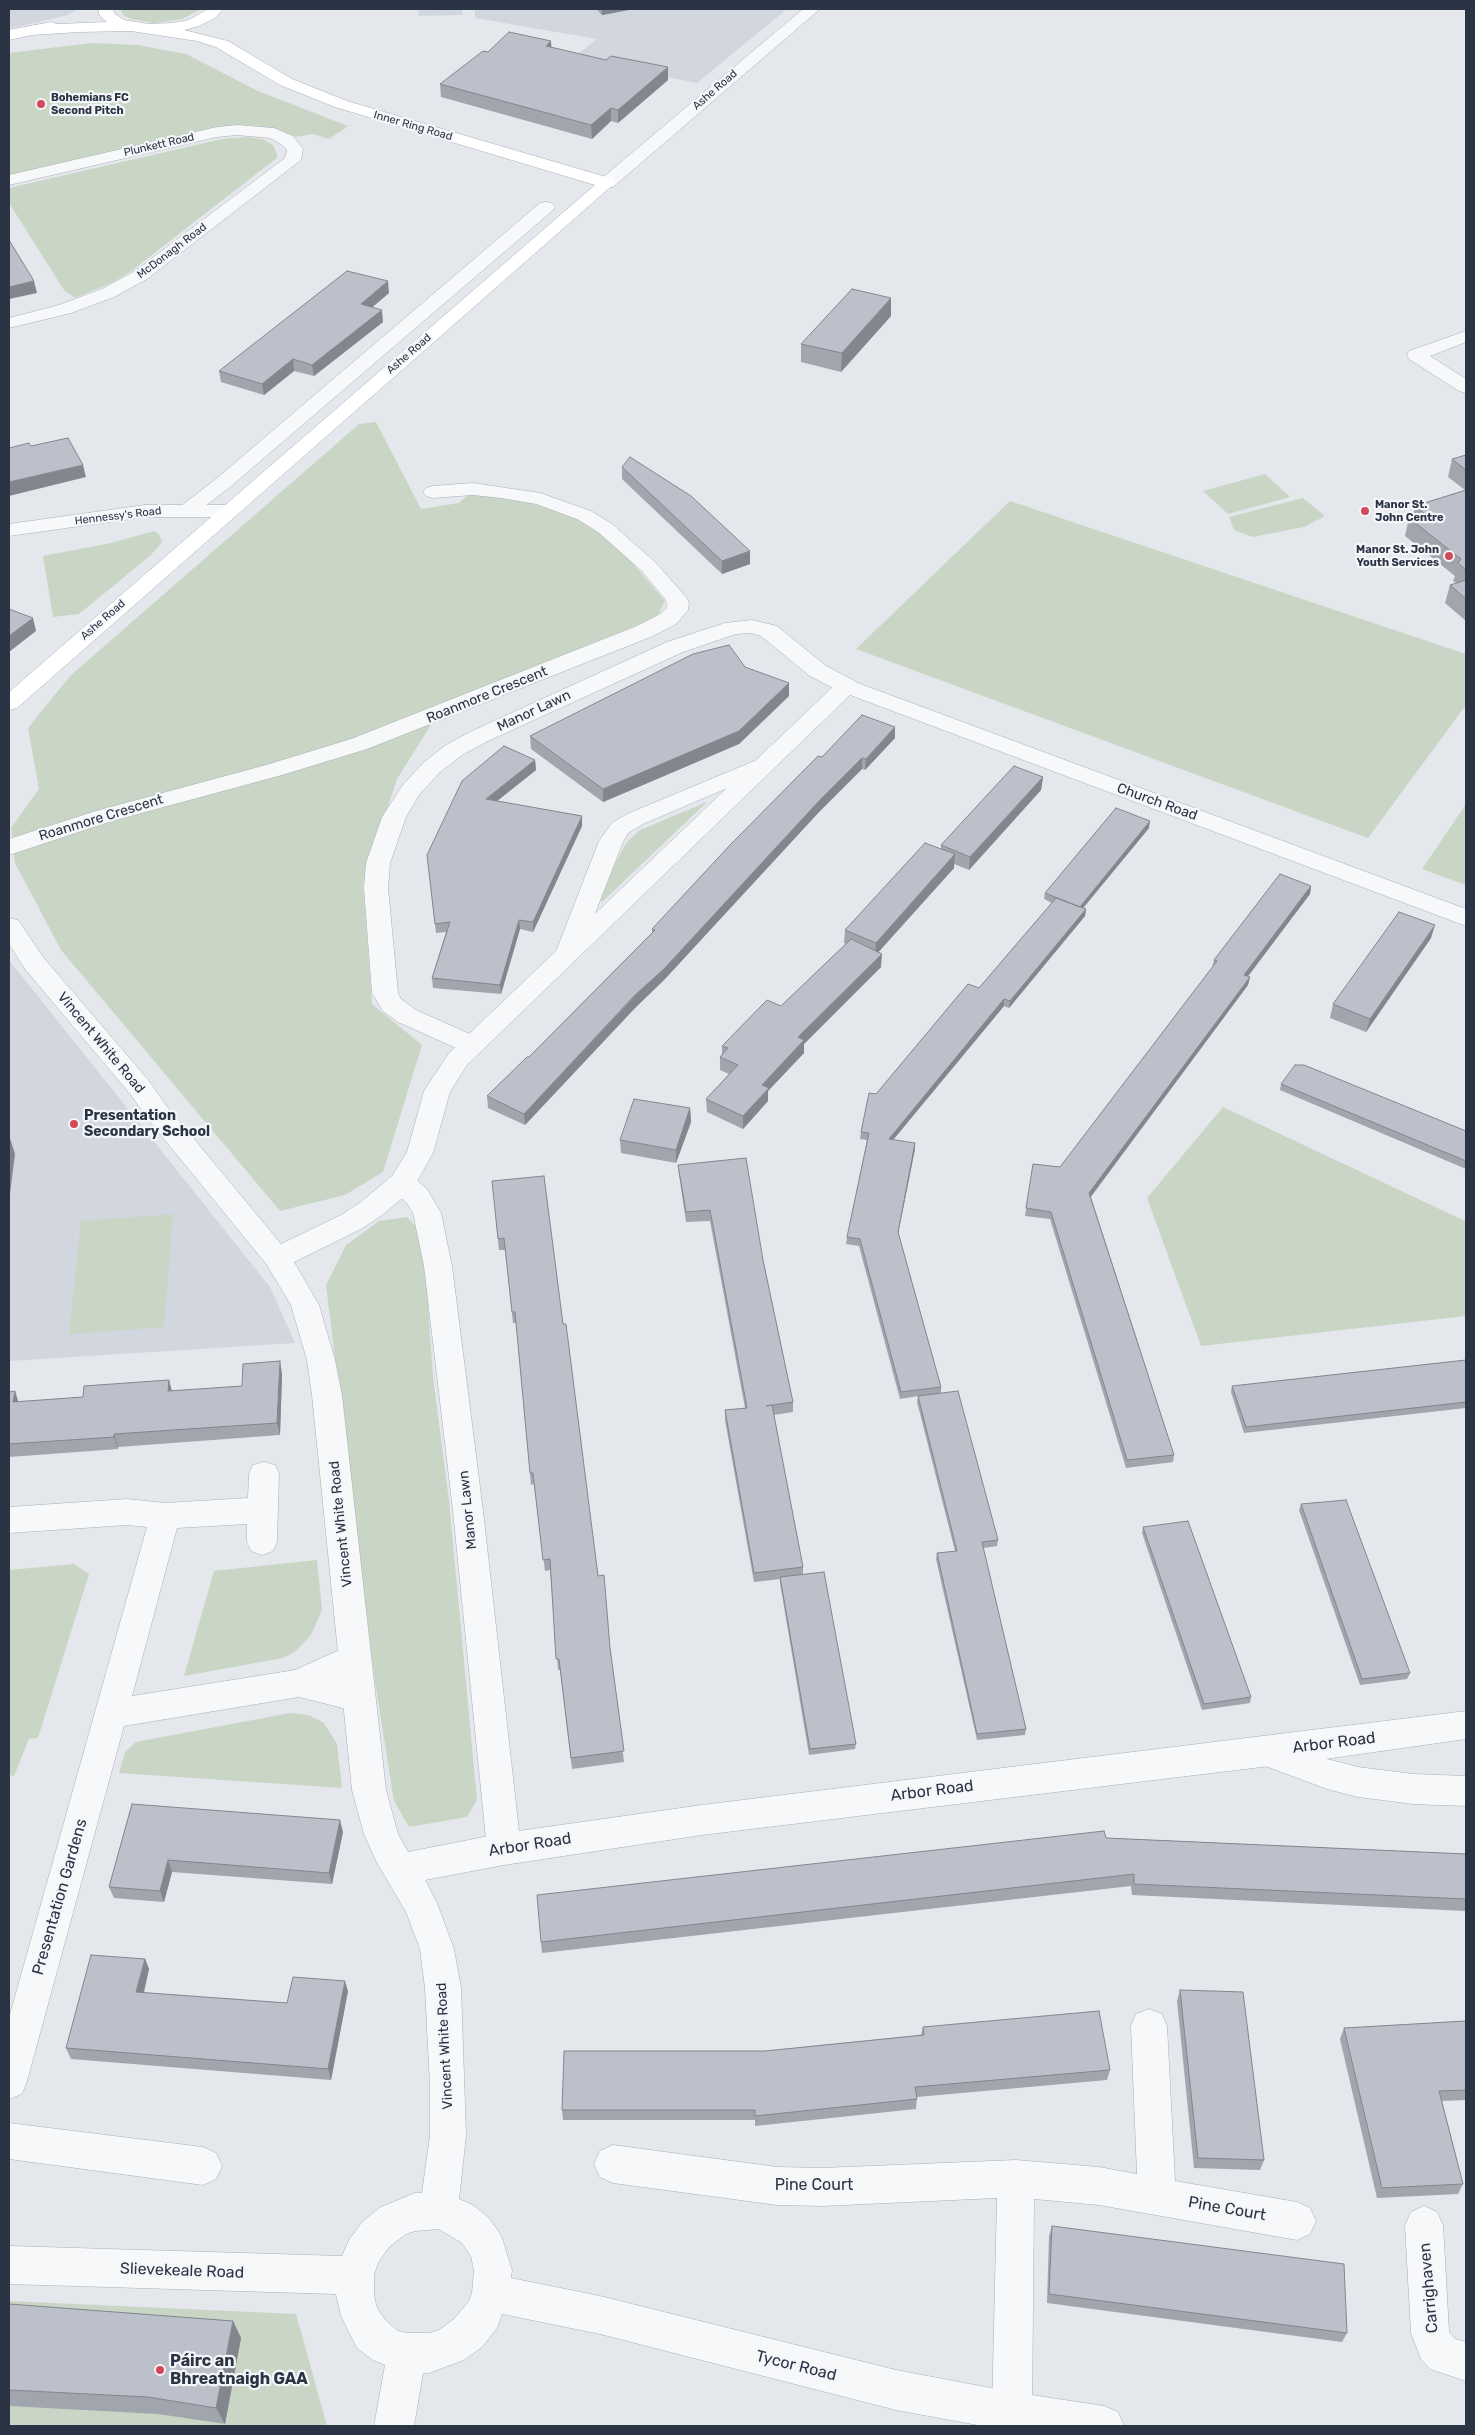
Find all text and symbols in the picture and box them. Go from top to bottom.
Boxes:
street label: Ashe Road [690,67,740,113]
place label: Bohemians FC Second Pitch [51,91,129,117]
marker: Bohemians FC Second Pitch [35,98,47,110]
street label: Inner Ring Road [372,108,454,144]
street label: Plunkett Road [122,130,196,160]
street label: McDonagh Road [135,221,209,281]
street label: Ashe Road [384,331,434,377]
place label: Manor St. John Centre [1375,498,1444,524]
street label: Hennessy's Road [74,504,162,528]
marker: Manor St. John Centre [1359,505,1371,517]
place label: Manor St. John Youth Services [1356,543,1439,569]
marker: Manor St. John Youth Services [1443,550,1455,562]
street label: Ashe Road [78,597,128,643]
street label: Roanmore Crescent [424,663,550,727]
street label: Manor Lawn [494,687,574,735]
street label: Church Road [1115,780,1199,824]
street label: Roanmore Crescent [37,791,165,845]
street label: Vincent White Road [54,989,148,1097]
place label: Presentation Secondary School [84,1108,210,1140]
marker: Presentation Secondary School [68,1118,80,1130]
street label: Vincent White Road [326,1460,356,1588]
street label: Manor Lawn [455,1470,481,1550]
street label: Arbor Road [1291,1728,1377,1758]
street label: Arbor Road [889,1776,975,1806]
street label: Presentation Gardens [28,1817,92,1977]
street label: Arbor Road [487,1829,573,1861]
street label: Vincent White Road [433,1982,457,2110]
street label: Pine Court [775,2175,853,2195]
street label: Pine Court [1187,2193,1267,2225]
street label: Carrighaven [1415,2242,1443,2334]
street label: Slievekeale Road [120,2259,244,2283]
street label: Tycor Road [754,2347,838,2385]
place label: Páirc an Bhreatnaigh GAA [170,2351,308,2389]
marker: Páirc an Bhreatnaigh GAA [154,2364,166,2376]

